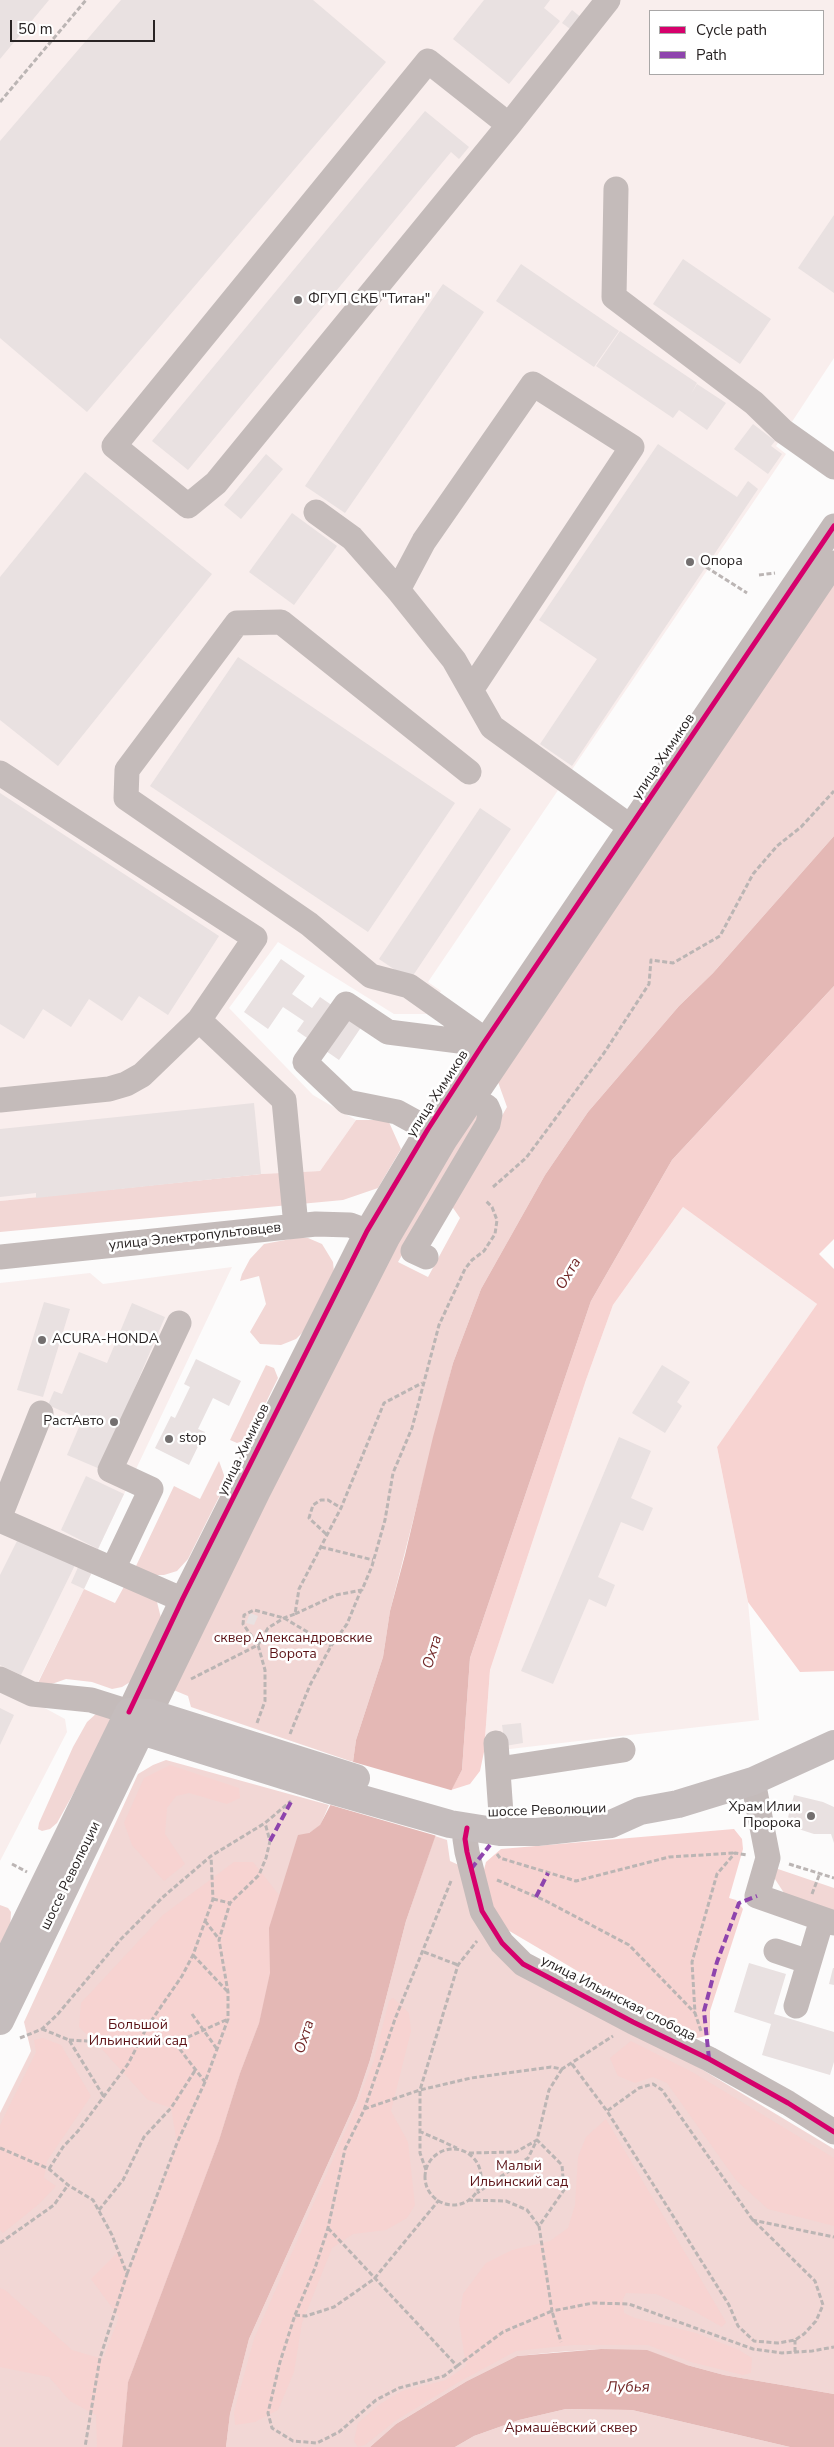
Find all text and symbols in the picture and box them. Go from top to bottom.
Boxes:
scale bar [12,10,158,42]
legend [649,10,824,75]
text: 50 m [18,19,53,39]
text: Cycle path [696,20,767,40]
text: Path [696,45,727,65]
place label: ФГУП СКБ "Титан" [308,292,430,308]
marker: ФГУП СКБ "Титан" [292,294,304,306]
place label: Опора [700,554,743,570]
marker: Опора [684,556,696,568]
street label: улица Химиков [629,711,699,803]
street label: улица Химиков [404,1047,472,1141]
street label: улица Электропультовцев [108,1220,282,1254]
water label: Охта [552,1255,586,1293]
place label: ACURA-HONDA [52,1332,159,1348]
marker: ACURA-HONDA [36,1334,48,1346]
street label: улица Химиков [214,1401,274,1499]
place label: РастАвто [43,1414,104,1430]
marker: РастАвто [108,1416,120,1428]
place label: stop [179,1431,206,1447]
marker: stop [163,1433,175,1445]
park label: сквер Александровские Ворота [214,1631,372,1664]
water label: Охта [419,1633,447,1671]
place label: Храм Илии Пророка [728,1800,801,1832]
street label: шоссе Революции [487,1801,607,1821]
marker: Храм Илии Пророка [805,1810,817,1822]
street label: шоссе Революции [37,1819,105,1933]
street label: улица Ильинская слобода [538,1952,698,2046]
park label: Большой Ильинский сад [89,2018,187,2050]
water label: Охта [291,2018,319,2056]
park label: Малый Ильинский сад [470,2159,568,2192]
water label: Лубья [606,2379,650,2397]
park label: Армашёвский сквер [504,2421,638,2437]

